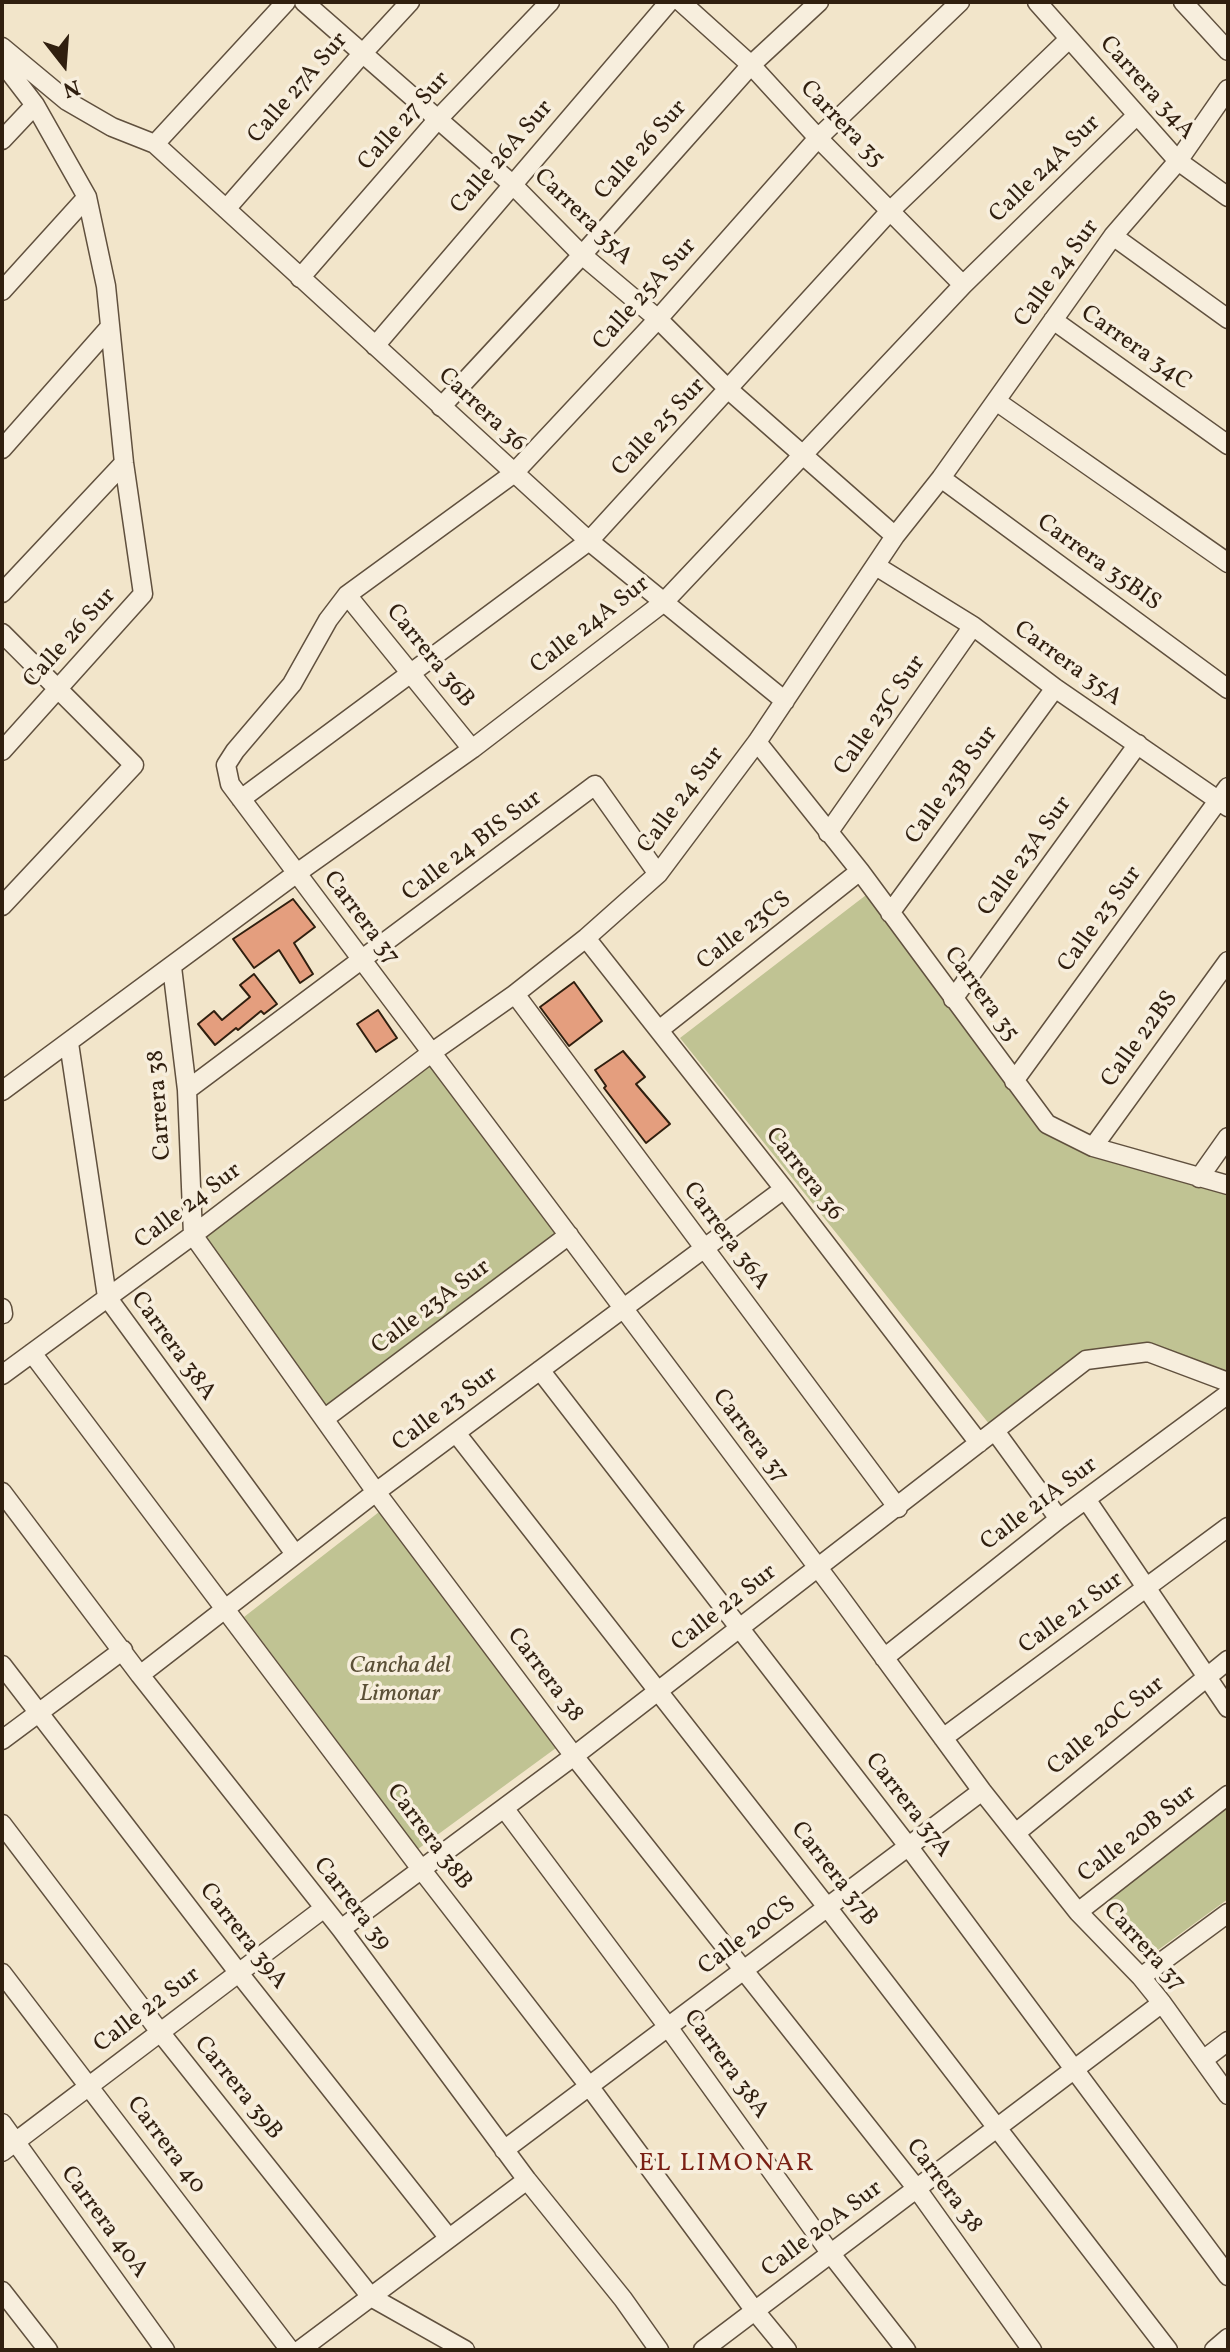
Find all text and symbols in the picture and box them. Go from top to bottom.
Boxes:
north arrow [24,24,104,104]
street label: Calle 27A Sur [243,27,355,151]
street label: Carrera 34A [1092,31,1200,147]
street label: Calle 27 Sur [353,66,457,178]
text: N [59,70,83,105]
street label: Carrera 35 [793,76,889,174]
street label: Calle 26A Sur [446,95,560,221]
street label: Calle 26 Sur [590,95,694,207]
street label: Calle 24A Sur [984,110,1108,230]
street label: Carrera 35A [526,164,638,272]
street label: Calle 24 Sur [1009,214,1107,334]
street label: Calle 25A Sur [588,233,704,357]
street label: Carrera 34C [1074,300,1196,398]
street label: Carrera 36 [431,363,531,459]
street label: Calle 25 Sur [607,373,713,483]
street label: Carrera 35BIS [1030,509,1166,619]
street label: Calle 24A Sur [526,571,656,681]
street label: Calle 26 Sur [19,583,123,695]
street label: Carrera 36B [378,599,480,715]
street label: Carrera 35A [1007,616,1127,714]
street label: Calle 23C Sur [829,650,933,782]
street label: Calle 23B Sur [900,721,1006,851]
street label: Calle 24 Sur [632,742,732,860]
street label: Calle 24 BIS Sur [397,785,549,909]
street label: Calle 23A Sur [973,791,1079,923]
street label: Calle 23 Sur [1053,861,1149,979]
street label: Carrera 37 [315,866,405,972]
street label: Calle 23CS [692,886,798,978]
street label: Carrera 35 [936,942,1024,1048]
street label: Calle 22BS [1096,986,1186,1094]
street label: Carrera 38 [143,1049,179,1161]
street label: Carrera 36 [758,1123,848,1227]
street label: Calle 24 Sur [130,1157,248,1257]
street label: Carrera 36A [675,1178,775,1296]
street label: Calle 23A Sur [367,1254,497,1362]
street label: Carrera 38A [123,1287,221,1407]
street label: Calle 23 Sur [388,1361,504,1459]
street label: Carrera 37 [704,1384,794,1490]
street label: Calle 21A Sur [976,1452,1104,1558]
street label: Calle 22 Sur [667,1559,783,1659]
street label: Calle 21 Sur [1014,1566,1130,1662]
street label: Carrera 38 [499,1623,589,1729]
park label: Cancha del Limonar [349,1654,451,1710]
street label: Calle 20C Sur [1043,1671,1171,1783]
street label: Carrera 37A [857,1748,957,1864]
street label: Carrera 38B [379,1779,477,1897]
street label: Calle 20B Sur [1073,1780,1203,1890]
street label: Carrera 37B [783,1817,883,1933]
street label: Carrera 39 [306,1853,396,1957]
street label: Carrera 39A [192,1878,292,1996]
street label: Calle 20CS [694,1891,802,1983]
street label: Carrera 37 [1096,1898,1190,1998]
street label: Calle 22 Sur [89,1962,207,2060]
street label: Carrera 38A [676,2005,774,2125]
street label: Carrera 39B [186,2031,288,2147]
street label: Carrera 40 [119,2092,211,2200]
street label: Carrera 38 [898,2134,988,2240]
district label: EL LIMONAR [638,2149,816,2181]
street label: Carrera 40A [53,2162,153,2284]
street label: Calle 20A Sur [757,2175,889,2285]

